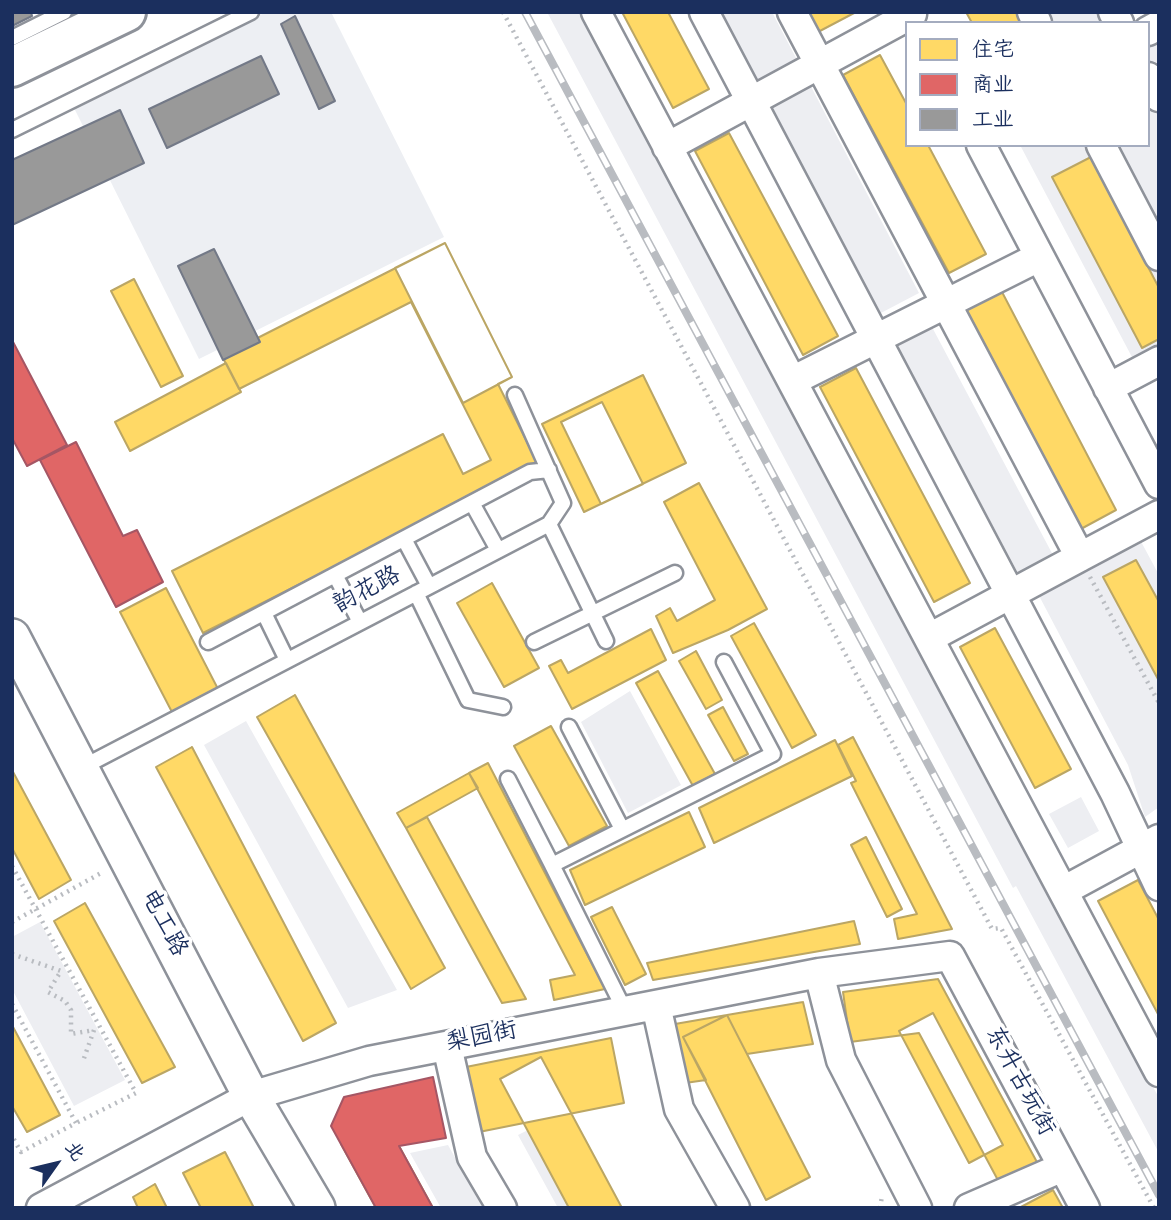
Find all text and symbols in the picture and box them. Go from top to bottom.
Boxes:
legend [905,21,1150,147]
text: 住宅 [972,36,1014,66]
text: 商业 [972,71,1014,101]
text: 工业 [972,106,1014,136]
street label: 韵花路 [329,562,407,622]
street label: 电工路 [132,885,192,963]
street label: 梨园街 [444,1018,520,1060]
street label: 东升古玩街 [977,1022,1059,1142]
north arrow [21,1129,91,1199]
text: 北 [57,1137,90,1167]

